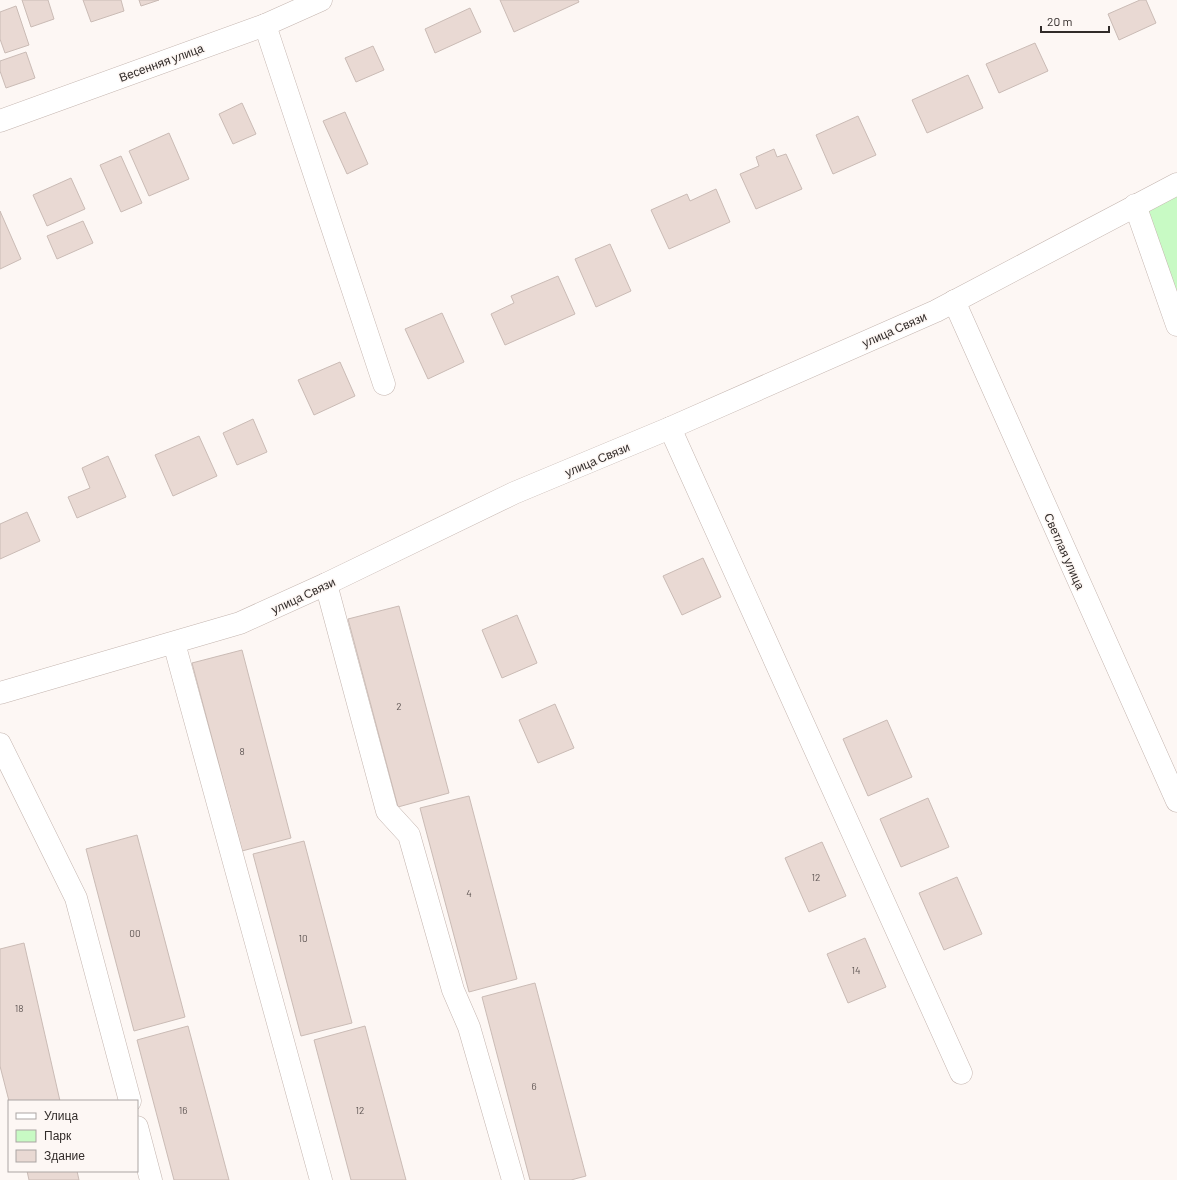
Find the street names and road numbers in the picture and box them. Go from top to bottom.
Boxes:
street label: Весенняя улица [117,40,206,85]
street label: улица Связи [860,309,929,350]
street label: улица Связи [563,439,632,480]
street label: Светлая улица [1041,511,1088,592]
street label: улица Связи [269,574,338,617]

